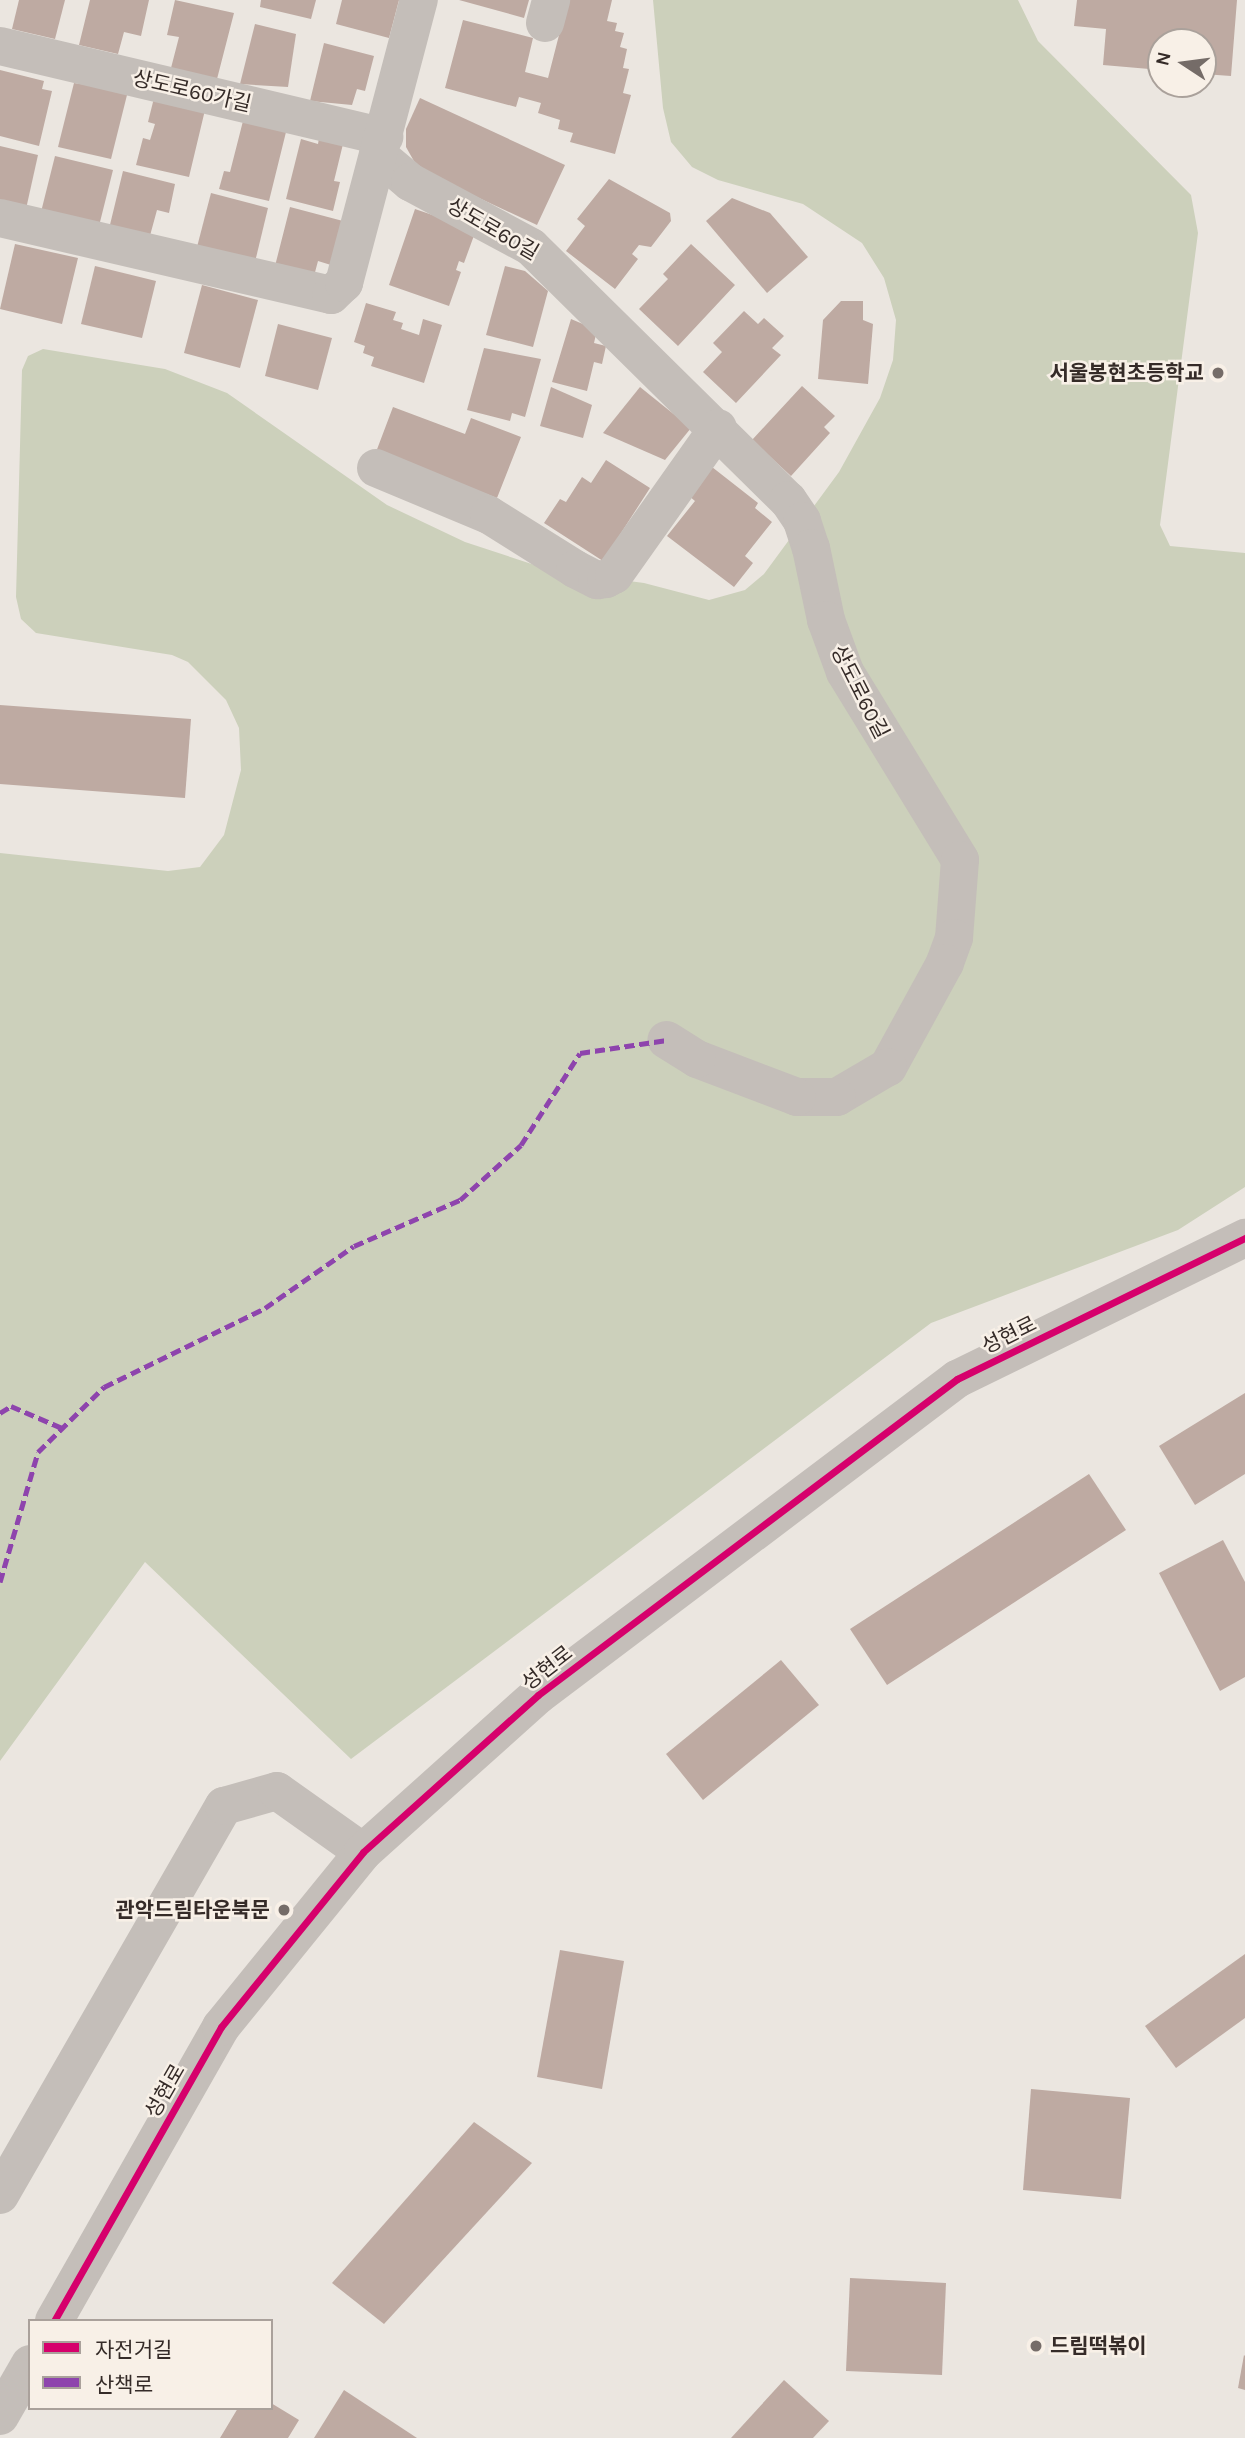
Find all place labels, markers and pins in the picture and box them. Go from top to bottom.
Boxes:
place label: 서울봉현초등학교 [1049,360,1204,386]
marker: 서울봉현초등학교 [1210,365,1226,381]
place label: 관악드림타운북문 [115,1897,270,1923]
marker: 관악드림타운북문 [276,1902,292,1918]
place label: 드림떡볶이 [1050,2333,1147,2359]
marker: 드림떡볶이 [1028,2338,1044,2354]

